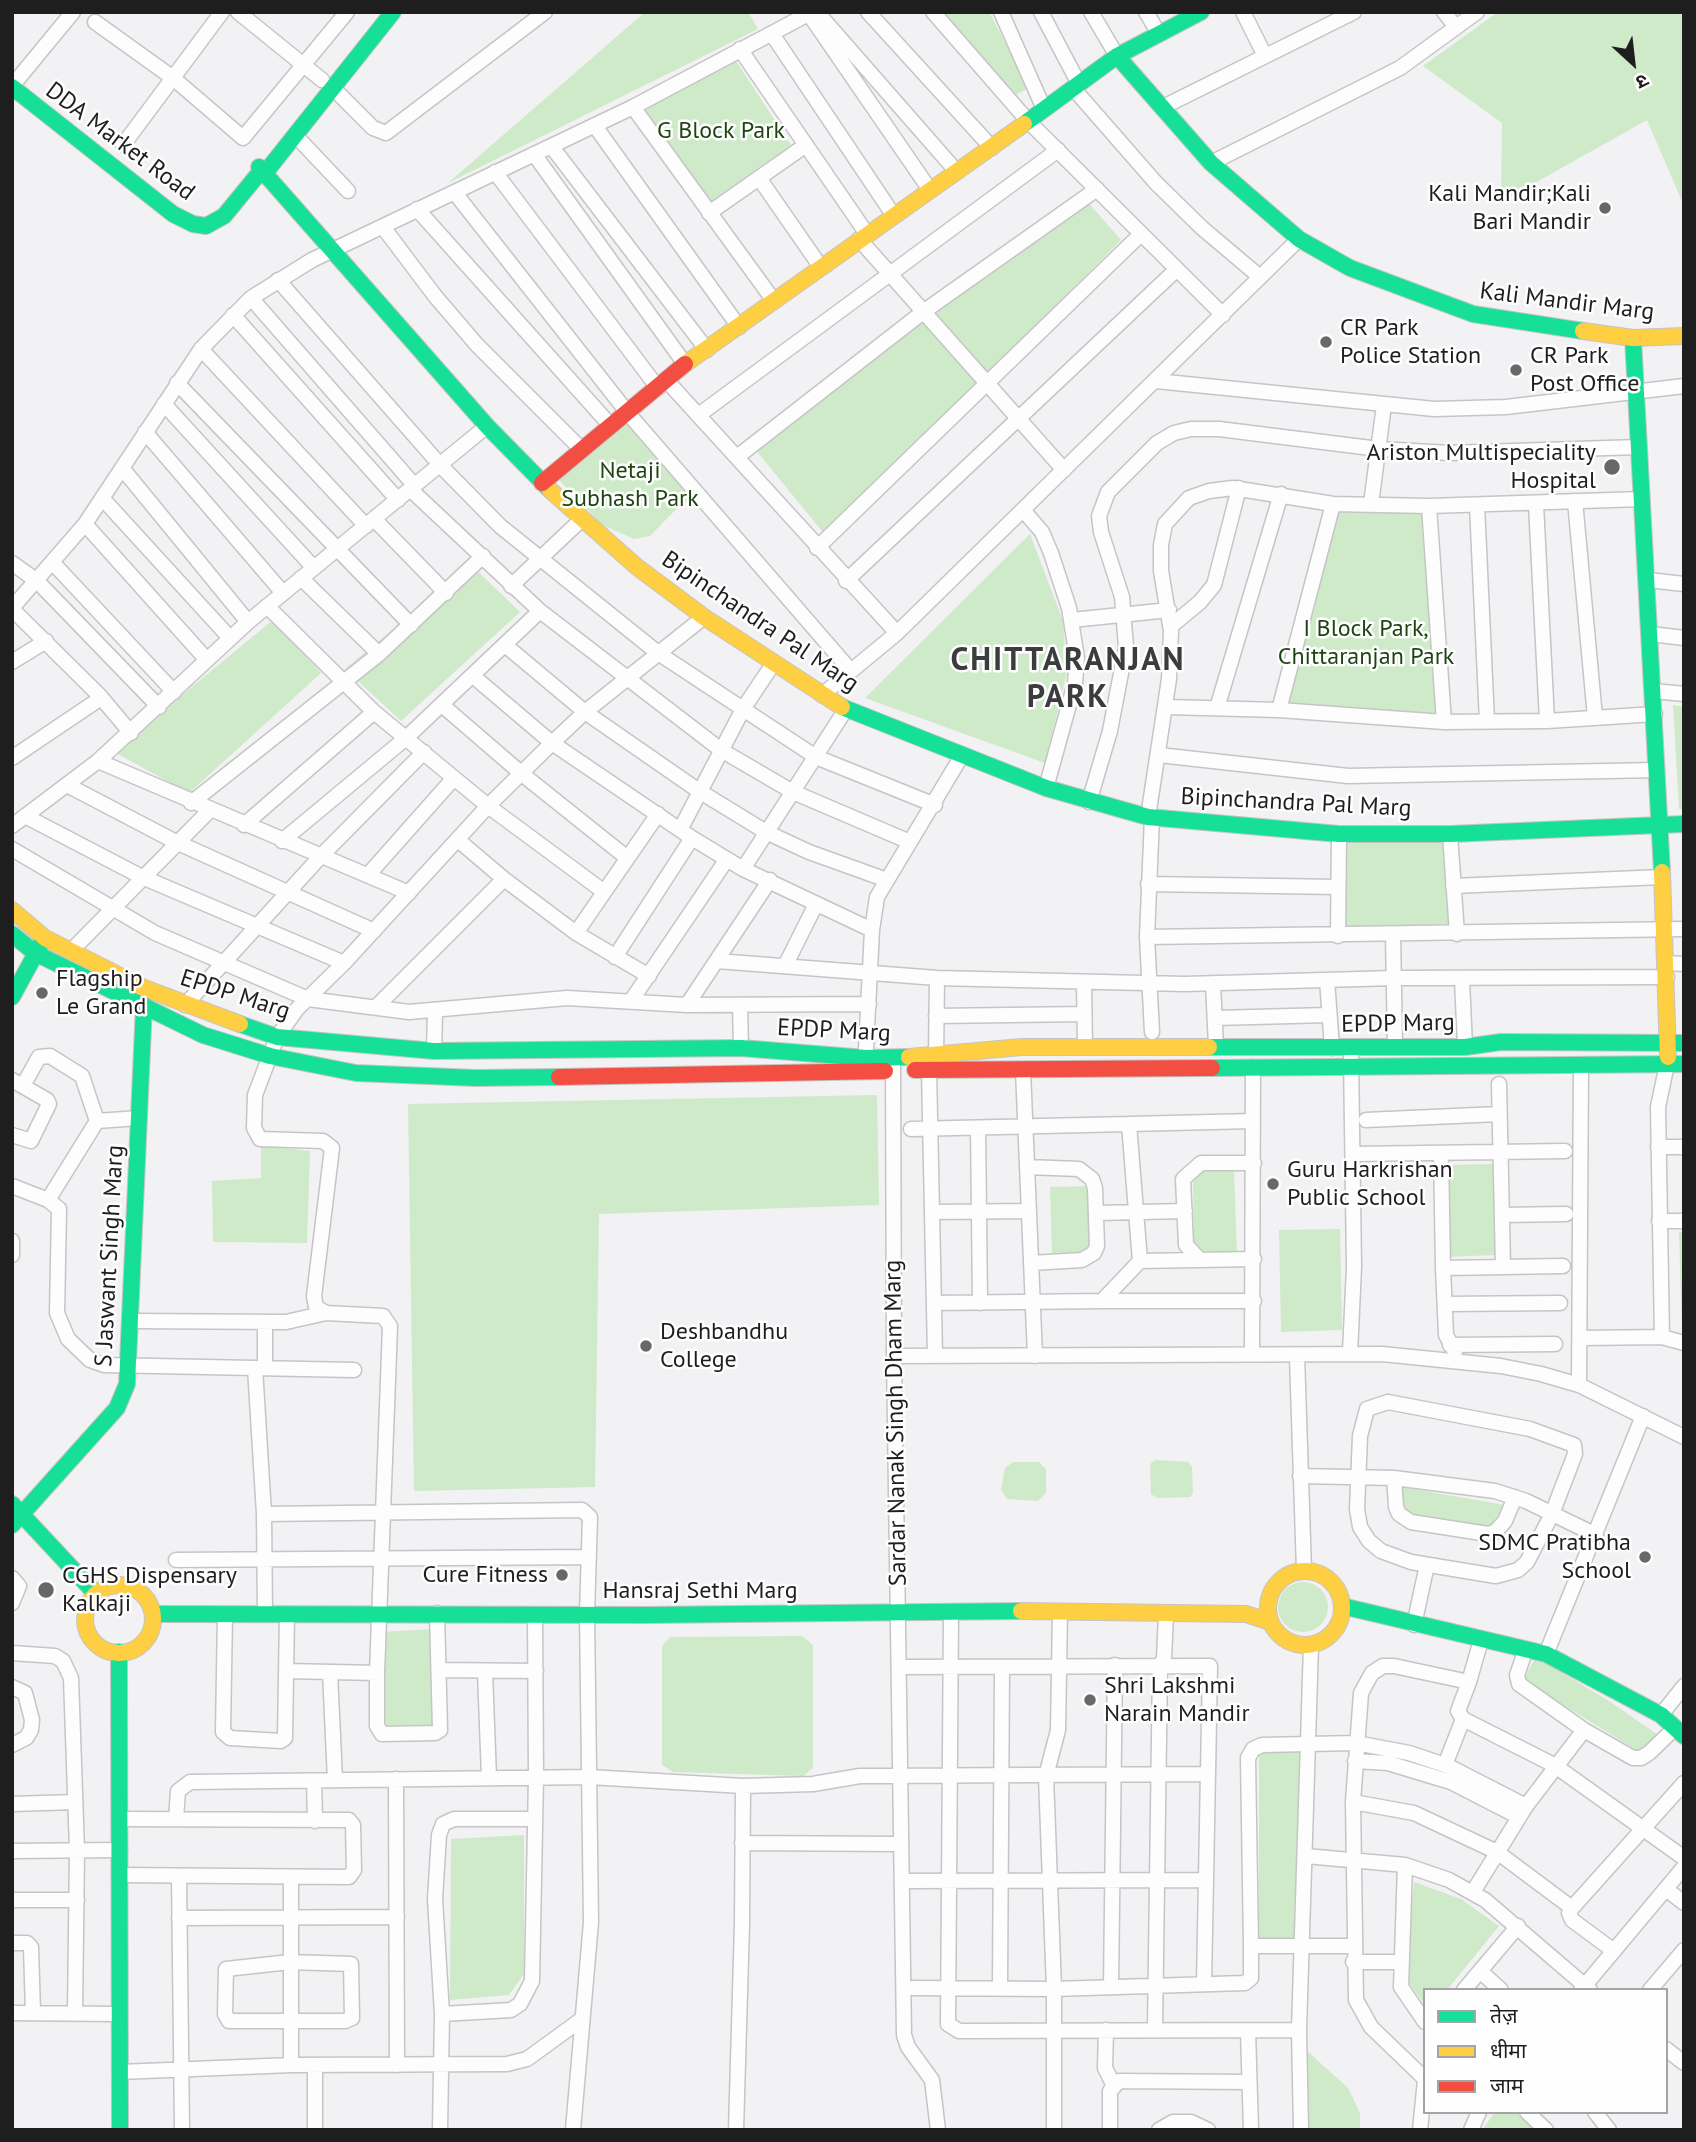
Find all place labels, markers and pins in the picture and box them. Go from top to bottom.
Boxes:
place label: Kali Mandir;Kali Bari Mandir [1428,180,1591,236]
marker: Kali Mandir;Kali Bari Mandir [1597,200,1613,216]
place label: CR Park Police Station [1340,314,1481,370]
marker: CR Park Police Station [1318,334,1334,350]
place label: CR Park Post Office [1530,342,1640,398]
marker: CR Park Post Office [1508,362,1524,378]
place label: Ariston Multispeciality Hospital [1367,439,1596,495]
marker: Ariston Multispeciality Hospital [1602,457,1622,477]
place label: Flagship Le Grand [56,965,146,1021]
marker: Flagship Le Grand [34,985,50,1001]
place label: Guru Harkrishan Public School [1287,1156,1453,1212]
marker: Guru Harkrishan Public School [1265,1176,1281,1192]
place label: Deshbandhu College [660,1318,788,1374]
marker: Deshbandhu College [638,1338,654,1354]
place label: SDMC Pratibha School [1478,1529,1631,1585]
marker: SDMC Pratibha School [1637,1549,1653,1565]
place label: Cure Fitness [423,1561,548,1589]
place label: CGHS Dispensary Kalkaji [62,1562,237,1618]
marker: Cure Fitness [554,1567,570,1583]
marker: CGHS Dispensary Kalkaji [36,1580,56,1600]
place label: Shri Lakshmi Narain Mandir [1104,1672,1250,1728]
marker: Shri Lakshmi Narain Mandir [1082,1692,1098,1708]

